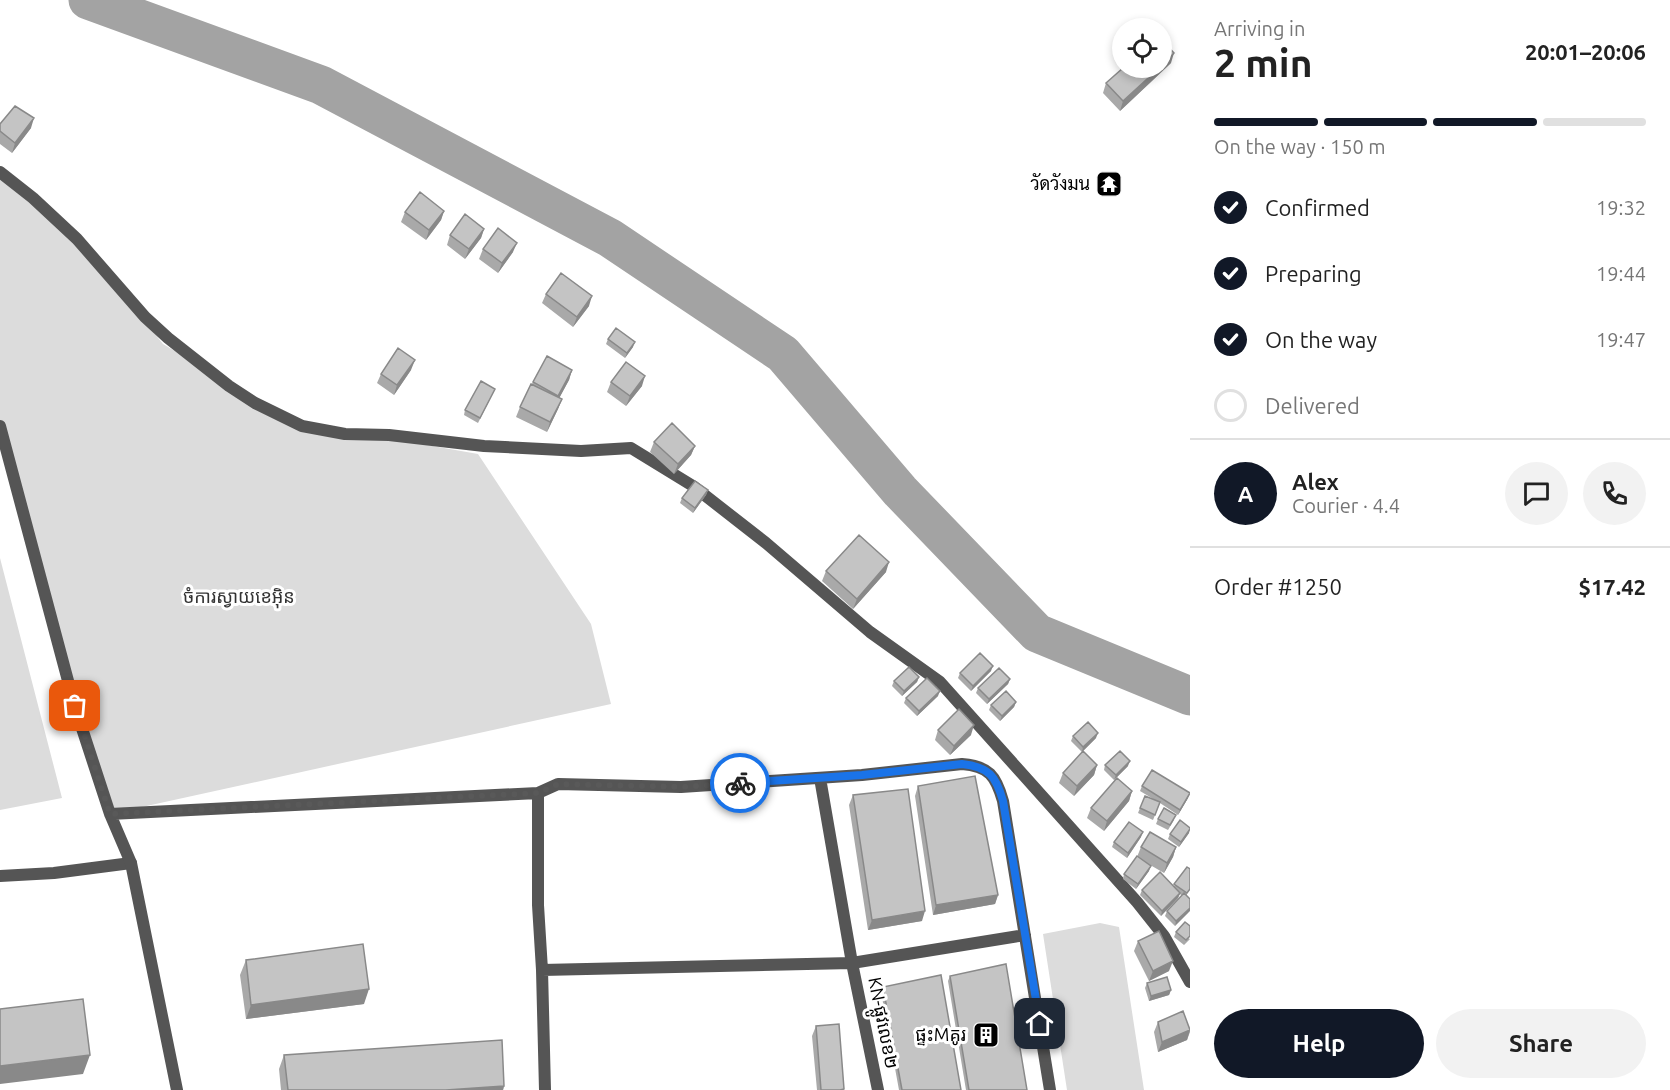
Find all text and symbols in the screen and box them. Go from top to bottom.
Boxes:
text: Arriving in [1214,17,1305,40]
map controls [1112,18,1172,78]
button: locate [1112,18,1172,78]
text: 20:01–20:06 [1525,39,1646,64]
text: 2 min [1214,41,1313,84]
text: On the way · 150 m [1214,135,1386,158]
temple icon: วัดวังมน [1094,169,1124,199]
place label: วัดวังมน [1030,173,1090,193]
icon: check [1214,191,1247,224]
text: Confirmed [1265,195,1370,220]
text: 19:32 [1596,196,1646,219]
icon: check [1214,257,1247,290]
text: Preparing [1265,261,1362,286]
text: 19:44 [1596,262,1646,285]
icon: check [1214,323,1247,356]
text: On the way [1265,327,1377,352]
text: 19:47 [1596,328,1646,351]
text: Delivered [1265,393,1360,418]
button: chat [1505,462,1568,525]
button: phone [1583,462,1646,525]
text: Alex [1292,469,1339,494]
text: A [1238,481,1253,506]
text: Courier · 4.4 [1292,494,1400,517]
text: Order #1250 [1214,574,1342,599]
text: $17.42 [1579,574,1646,599]
park label: ចំការស្វាយខេអ៊ិន [183,586,295,609]
pin [49,680,100,731]
icon: bag [58,689,91,722]
courier [710,753,770,813]
icon: bike [724,767,757,800]
street label: KN-ផ្លូវលេខ២ [858,975,903,1072]
pin [1014,998,1065,1049]
icon: home [1023,1007,1056,1040]
button: Help [1214,1009,1424,1078]
button: Share [1436,1009,1646,1078]
building icon: ផ្ទះMគូរ [971,1020,1001,1050]
place label: ផ្ទះMគូរ [915,1024,966,1046]

